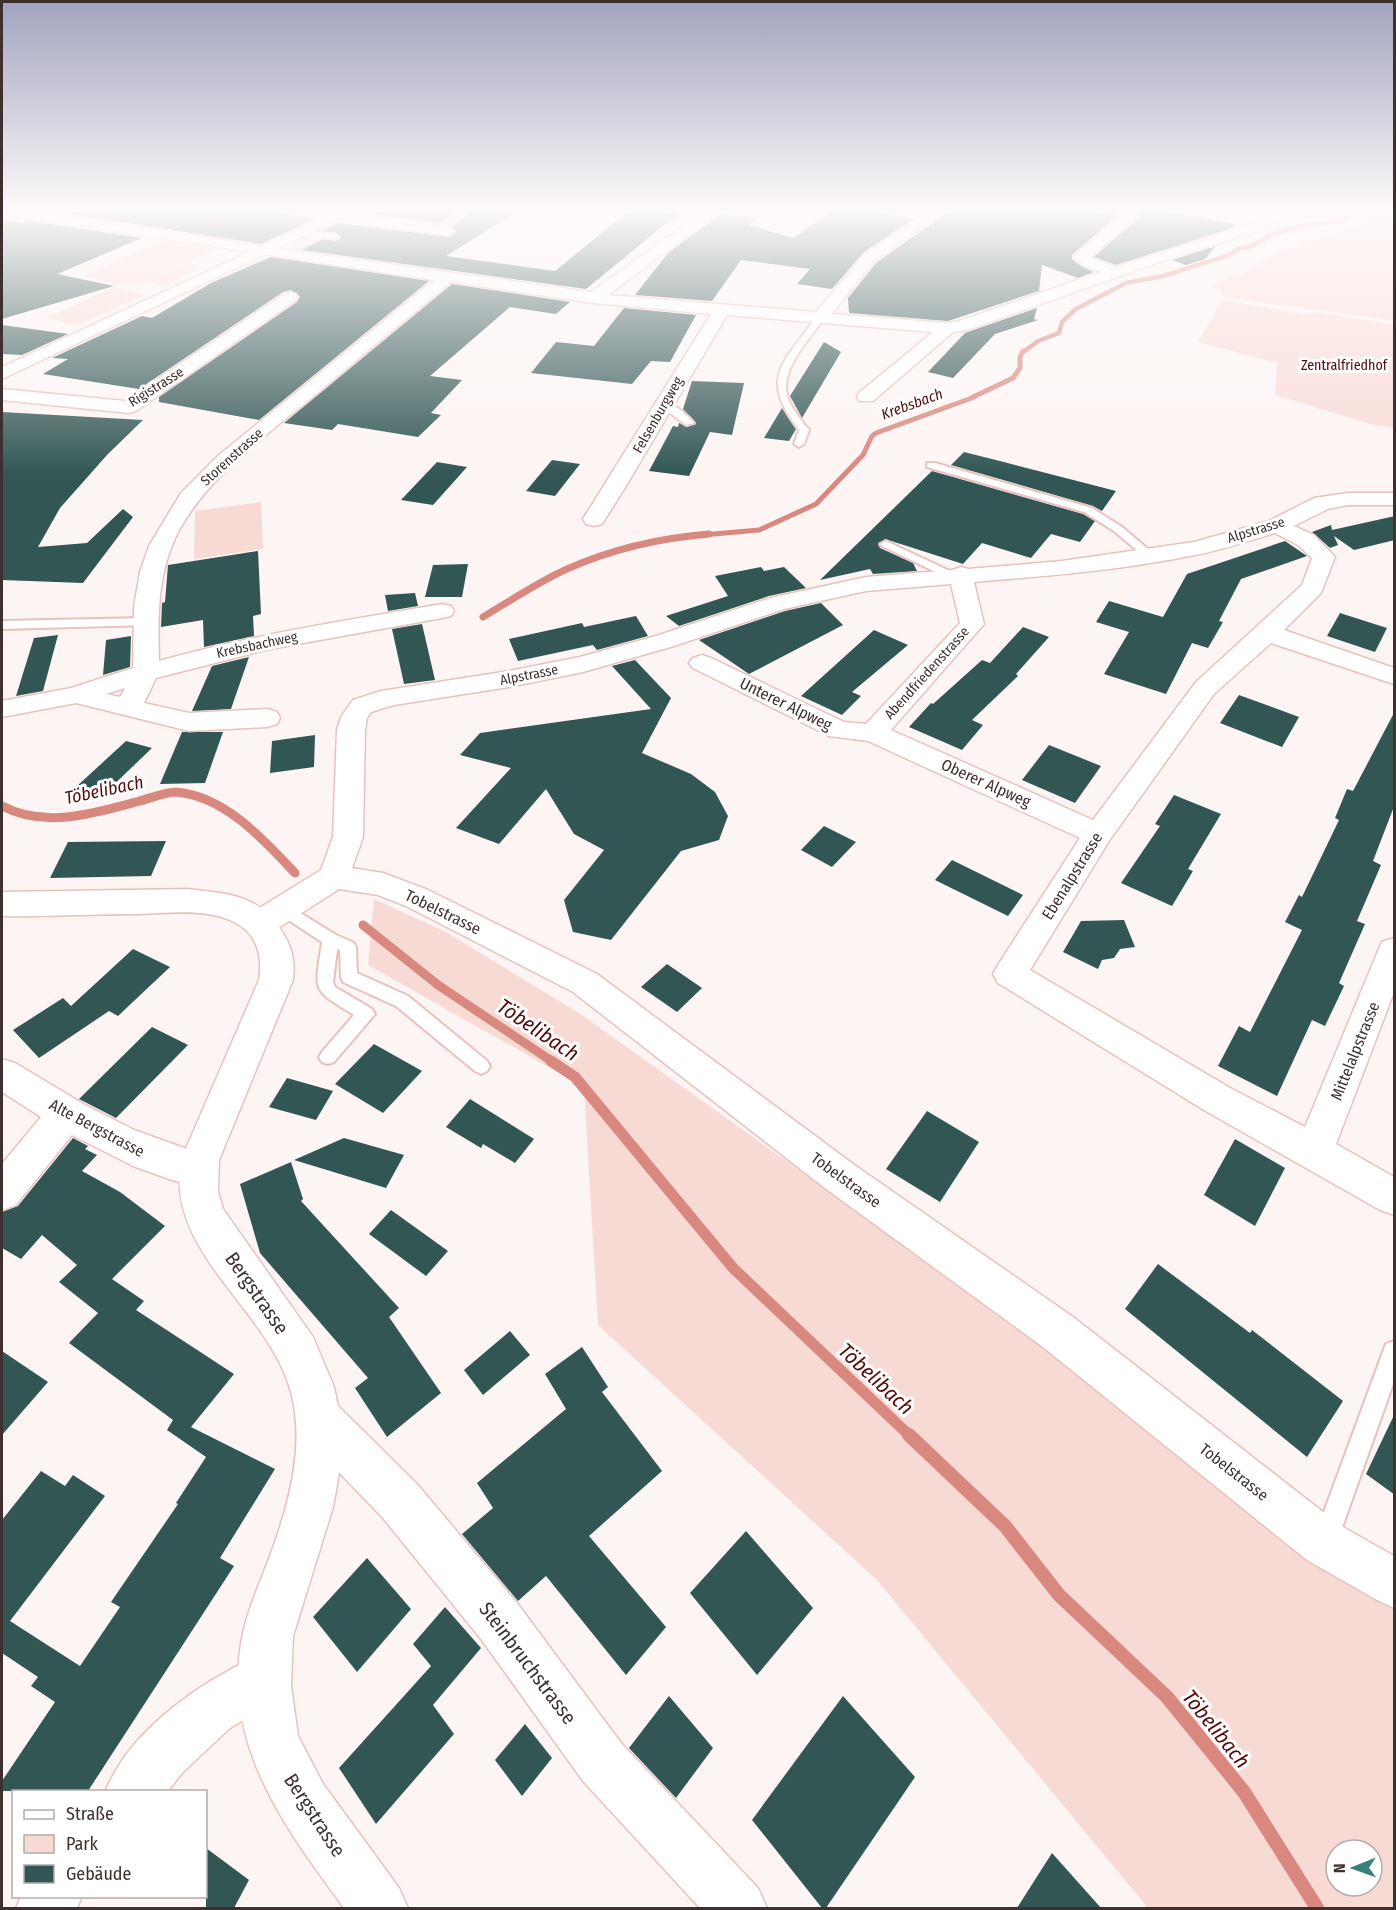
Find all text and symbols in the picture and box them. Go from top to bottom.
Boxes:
park label: Zentralfriedhof [1301,357,1389,374]
street label: Rigistrasse [125,363,187,411]
street label: Felsenburgweg [629,373,687,456]
water label: Krebsbach [879,385,945,423]
street label: Storenstrasse [197,425,267,489]
street label: Alpstrasse [1225,513,1287,547]
street label: Abendfriedenstrasse [881,623,973,723]
street label: Krebsbachweg [215,628,300,662]
street label: Alpstrasse [498,661,560,689]
street label: Unterer Alpweg [737,674,836,735]
street label: Oberer Alpweg [938,755,1034,811]
water label: Töbelibach [63,771,145,809]
street label: Ebenalpstrasse [1038,829,1106,923]
street label: Tobelstrasse [402,886,484,939]
water label: Töbelibach [492,993,584,1067]
street label: Mittelalpstrasse [1327,999,1383,1103]
street label: Alte Bergstrasse [46,1095,148,1161]
street label: Tobelstrasse [807,1148,885,1212]
street label: Bergstrasse [220,1247,294,1339]
water label: Töbelibach [833,1338,919,1420]
street label: Tobelstrasse [1196,1439,1272,1505]
street label: Steinbruchstrasse [474,1597,582,1729]
water label: Töbelibach [1177,1685,1255,1773]
street label: Bergstrasse [279,1769,351,1861]
legend [12,1790,207,1898]
text: Straße [66,1803,114,1825]
text: Park [66,1833,99,1855]
north arrow [1324,1838,1384,1898]
text: Gebäude [66,1863,132,1885]
text: N [1330,1863,1349,1873]

